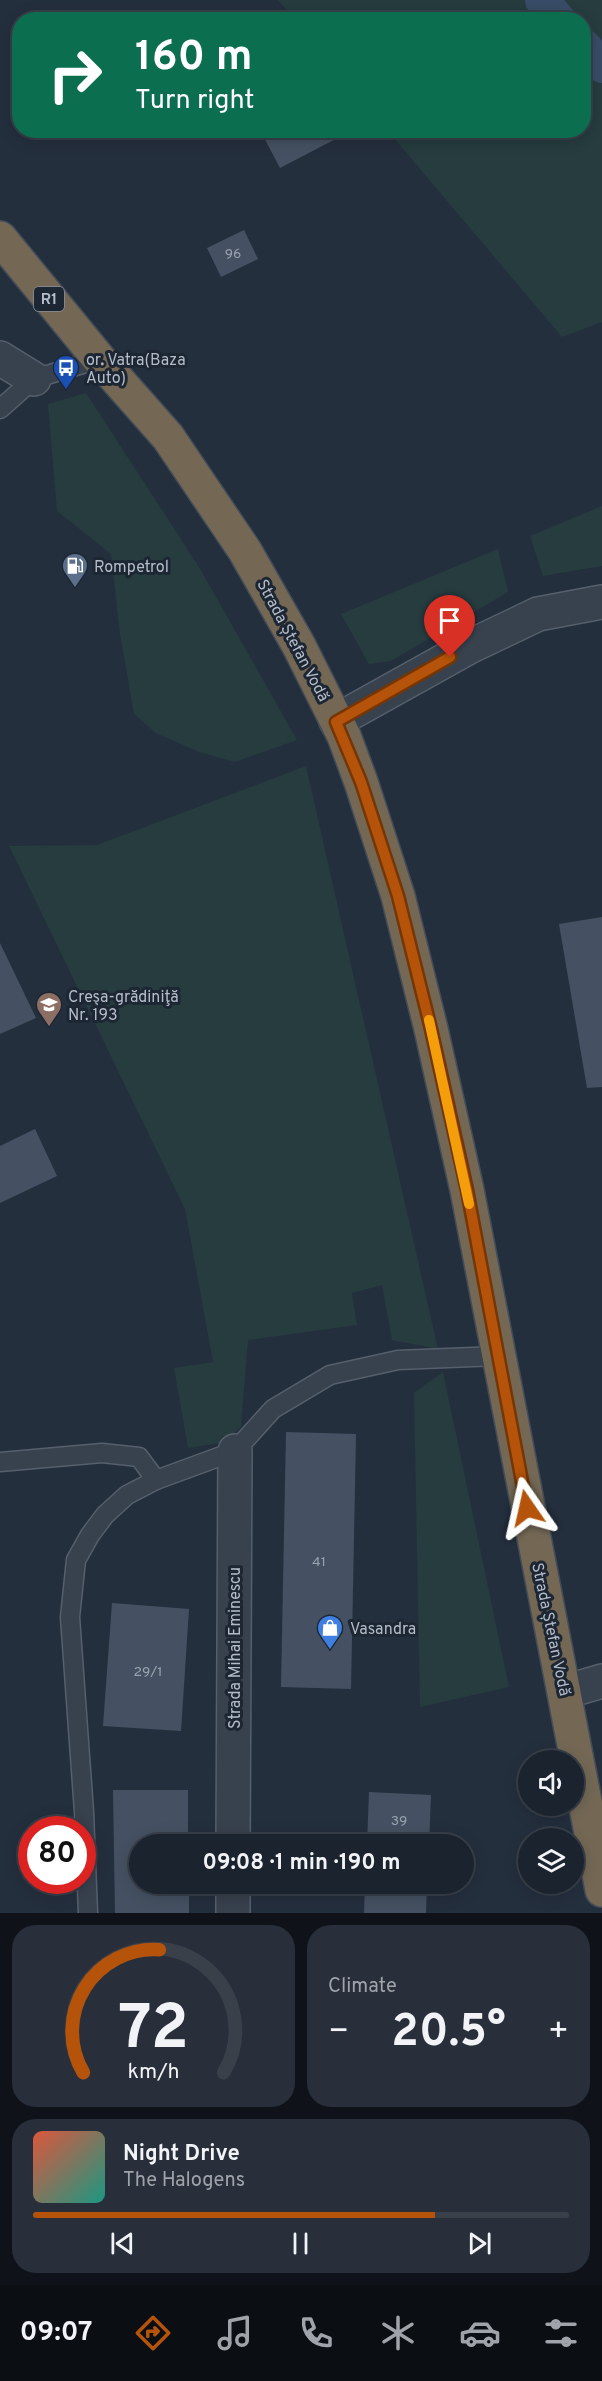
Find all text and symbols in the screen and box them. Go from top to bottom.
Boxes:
text: 160 m [135,32,253,85]
icon: right [36,36,114,114]
text: Turn right [135,84,254,118]
house number: 96 [225,246,241,263]
road number: R1 [34,287,64,311]
place label: or. Vatra(Baza Auto) [86,351,186,389]
bus stop icon: or. Vatra(Baza Auto) [51,353,81,391]
fuel station icon: Rompetrol [60,551,90,589]
place label: Rompetrol [94,558,169,578]
street label: Strada Ștefan Vodă [252,576,333,706]
pin [424,595,475,657]
icon: arrive [433,604,466,637]
place label: Creşa-grădiniţă Nr. 193 [68,988,179,1026]
school or university icon: Creşa-grădiniţă Nr. 193 [34,990,64,1028]
position arrow [495,1476,559,1540]
house number: 41 [312,1554,326,1571]
street label: Strada Ștefan Vodă [526,1561,574,1698]
street label: Strada Mihai Eminescu [226,1567,246,1729]
shop icon: Vasandra [315,1613,345,1651]
place label: Vasandra [350,1620,416,1640]
house number: 29/1 [133,1664,163,1681]
map controls [518,1750,584,1894]
button: sound [518,1750,584,1816]
house number: 39 [391,1813,407,1830]
speed limit sign: 80 [18,1816,96,1894]
button: layers [518,1828,584,1894]
text: 09:08 · 1 min · 190 m [202,1850,401,1877]
text: Climate [328,1974,397,2000]
text: 72 [118,1992,189,2071]
text: 20.5° [391,2005,506,2062]
text: − [328,2012,349,2054]
text: + [548,2012,569,2054]
text: km/h [127,2059,180,2086]
text: Night Drive [123,2141,240,2168]
text: The Halogens [123,2168,245,2194]
icon: previous [106,2227,139,2260]
icon: pause [284,2227,317,2260]
icon: next [463,2227,496,2260]
icon: directions [132,2312,174,2354]
icon: music [214,2312,256,2354]
icon: phone [295,2312,337,2354]
icon: climate [377,2312,419,2354]
icon: car [459,2312,501,2354]
icon: filters [540,2312,582,2354]
text: 09:07 [20,2316,92,2350]

